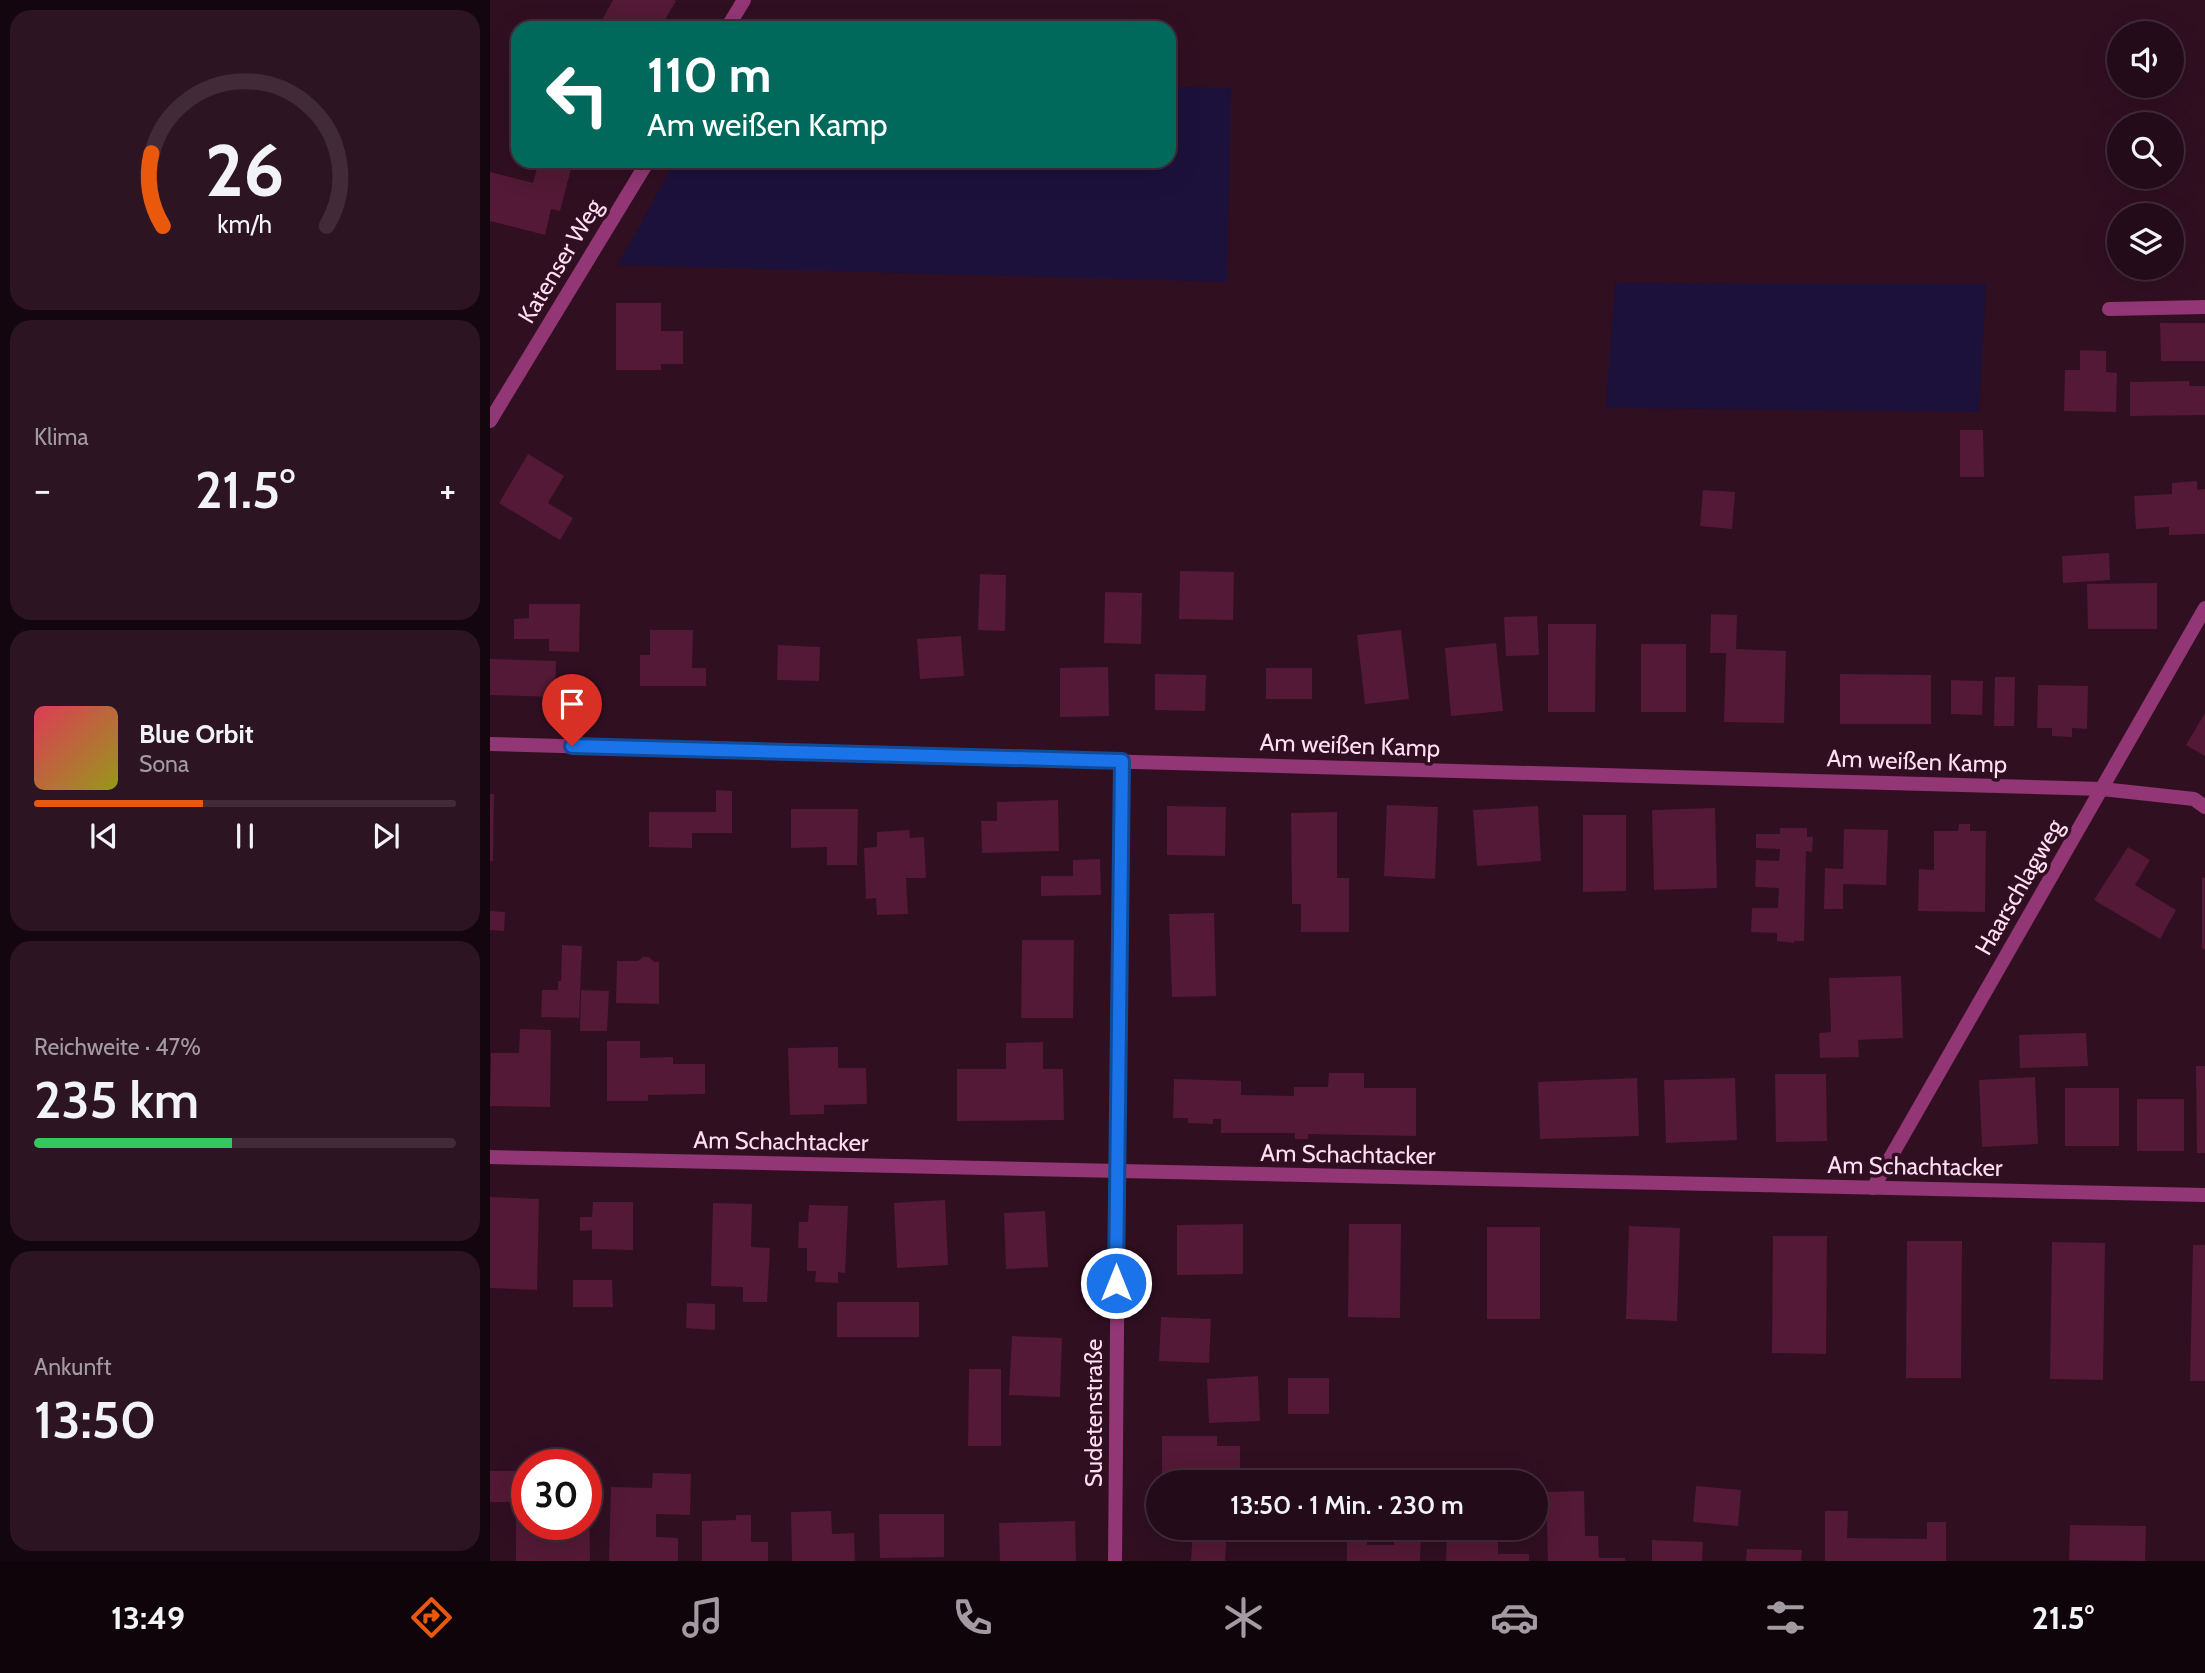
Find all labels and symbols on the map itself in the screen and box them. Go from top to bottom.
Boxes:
street label: Katenser Weg [512,193,609,328]
pin [542,674,602,746]
street label: Am weißen Kamp [1259,727,1441,763]
street label: Am weißen Kamp [1826,743,2008,779]
street label: Haarschlagweg [1968,813,2070,960]
street label: Am Schachtacker [693,1125,869,1157]
street label: Am Schachtacker [1260,1138,1436,1170]
street label: Am Schachtacker [1827,1150,2003,1182]
position arrow [1079,1246,1153,1320]
street label: Sudetenstraße [1079,1339,1108,1487]
speed limit sign: 30 [511,1449,602,1540]

